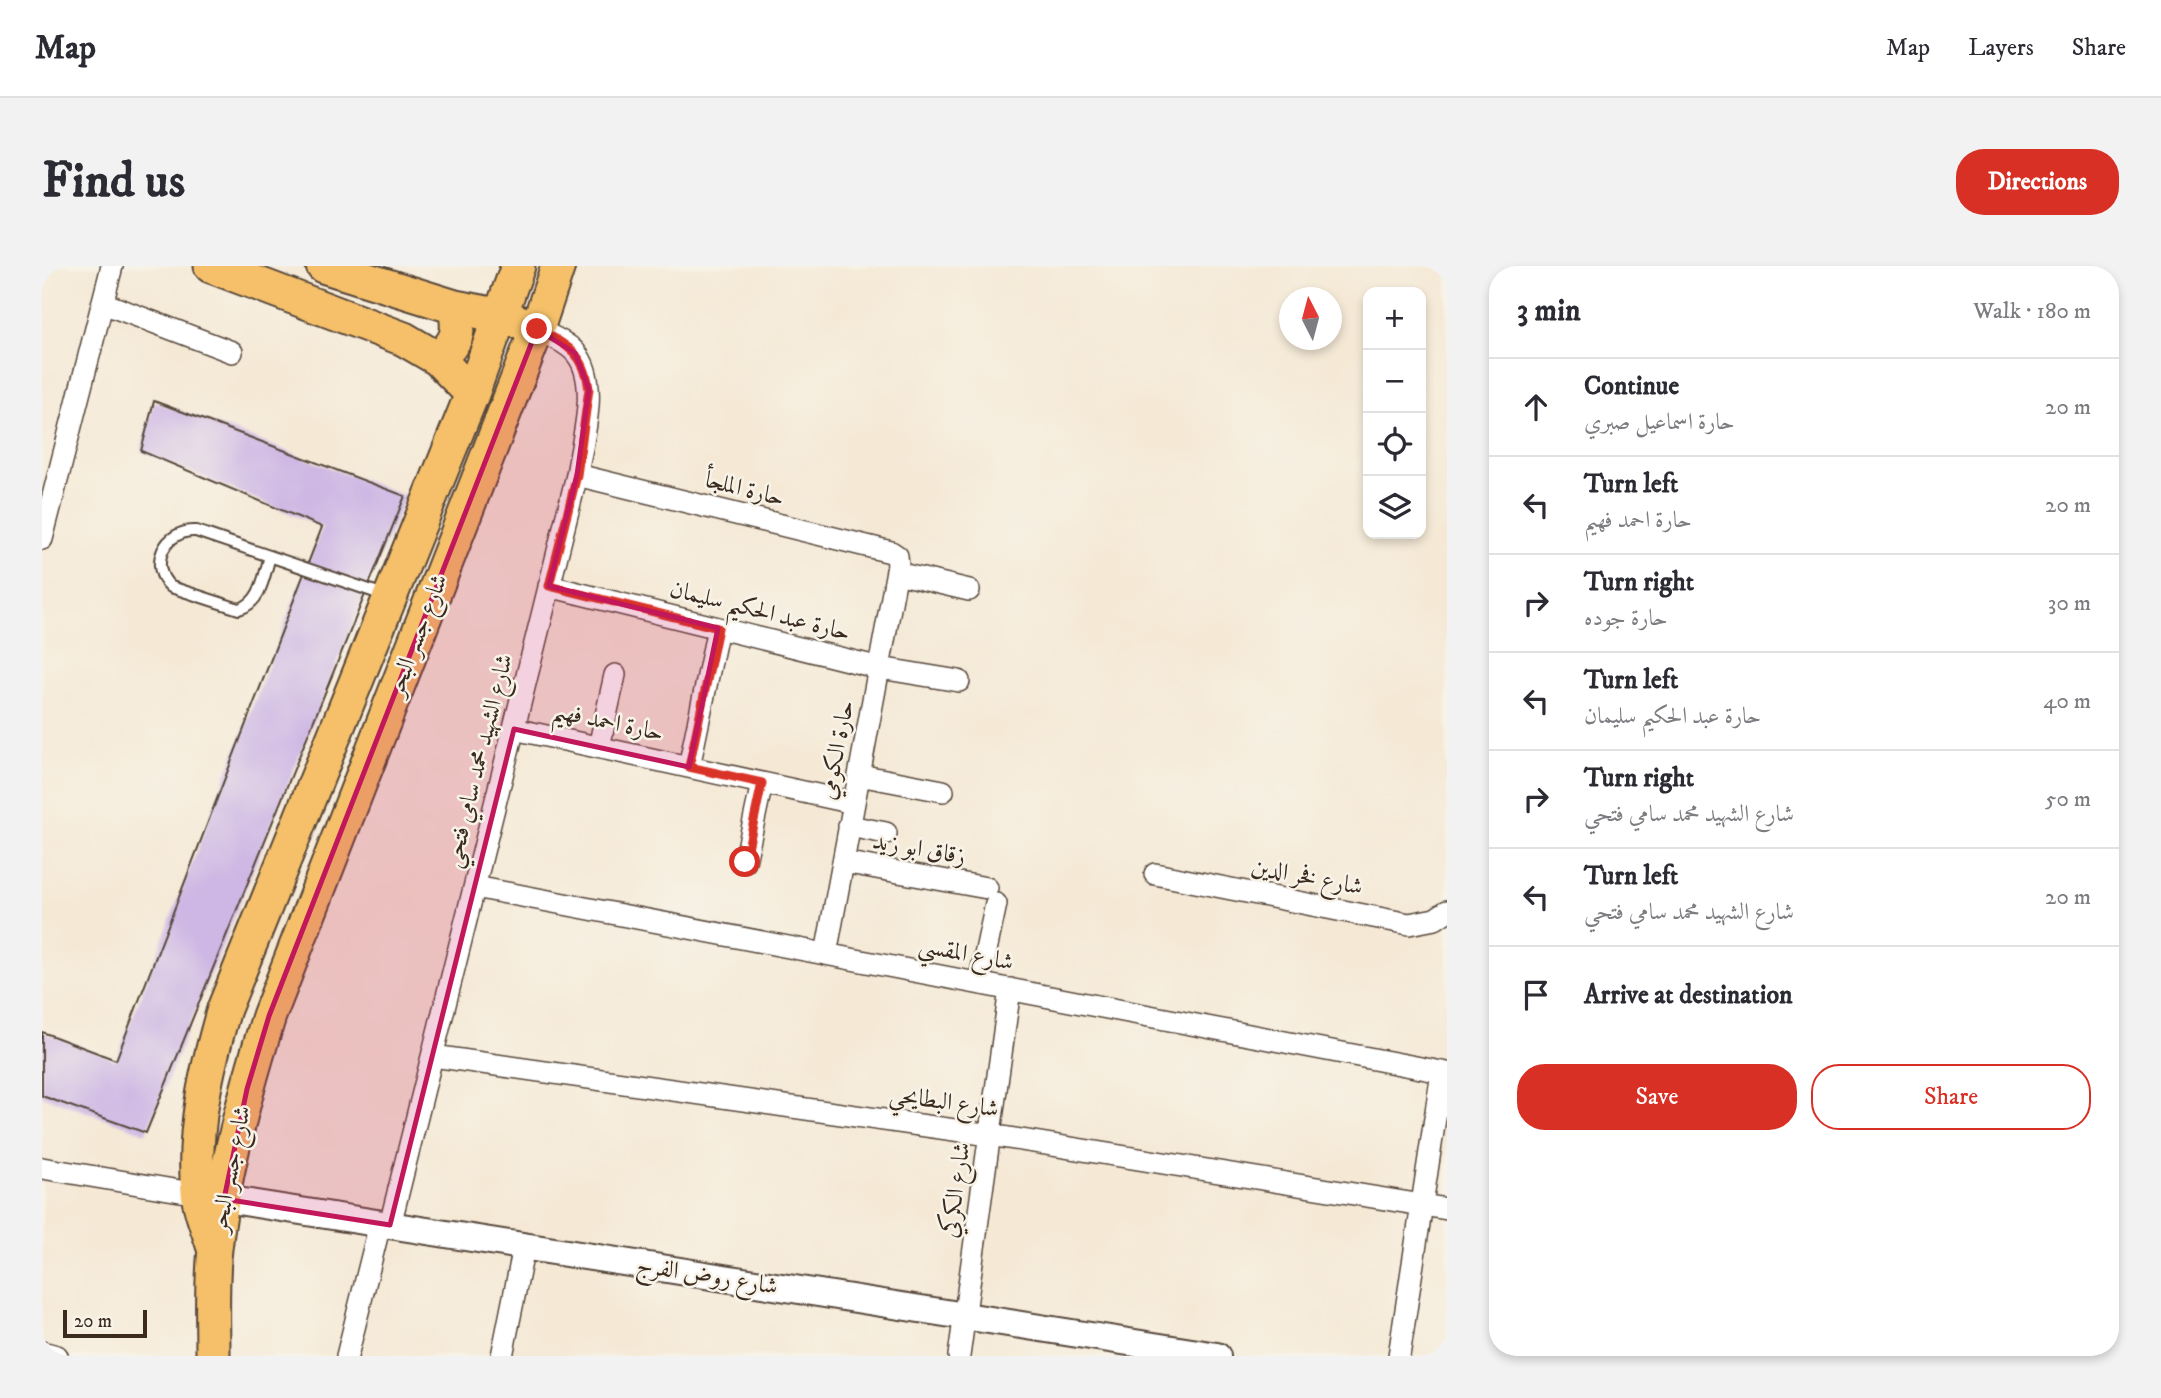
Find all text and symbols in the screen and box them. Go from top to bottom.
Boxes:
text: Map [35,28,96,69]
text: Map [1886,33,1930,63]
text: Layers [1968,33,2034,63]
text: Share [2072,33,2126,63]
button: Directions [1956,149,2119,215]
text: Find us [42,151,185,213]
north arrow [1279,287,1342,350]
map controls [1363,287,1426,539]
button: + [1363,287,1426,350]
text: 3 min [1517,293,1581,330]
text: Walk · 180 m [1973,297,2091,326]
route end [521,313,552,344]
button: − [1363,350,1426,413]
text: Continue [1584,370,1679,403]
icon: ahead [1517,388,1555,426]
text: 20 m [2045,393,2091,422]
text: حارة اسماعيل صبري [1584,408,1735,437]
button: locate [1363,413,1426,476]
street label: حارة الملجأ [701,462,788,513]
text: Turn left [1584,468,1678,501]
button: layers [1363,476,1426,539]
icon: left [1517,486,1555,524]
text: 20 m [2045,491,2091,520]
text: حارة احمد فهيم [1584,506,1692,535]
text: Turn right [1584,566,1694,599]
street label: شارع جسر البحر [380,570,459,704]
street label: حارة عبد الحكيم سليمان [665,574,853,656]
icon: right [1517,584,1555,622]
text: 30 m [2048,589,2091,618]
text: حارة جوده [1584,604,1668,633]
street label: شارع الشهيد محمد سامي فتحي [438,651,527,873]
text: Turn left [1584,664,1678,697]
icon: left [1517,682,1555,720]
text: 40 m [2043,687,2091,716]
street label: حارة احمد فهيم [548,696,666,756]
street label: حارة الكومي [813,698,864,803]
text: حارة عبد الحكيم سليمان [1584,702,1761,731]
text: Turn right [1584,762,1694,795]
icon: right [1517,780,1555,818]
text: 50 m [2045,785,2091,814]
text: شارع الشهيد محمد سامي فتحي [1584,800,1794,829]
street label: زقاق ابو زيد [870,826,968,872]
route start [729,846,760,877]
street label: شارع فخر الدين [1248,851,1365,906]
text: Turn left [1584,860,1678,893]
icon: left [1517,878,1555,916]
text: 20 m [2045,883,2091,912]
text: شارع الشهيد محمد سامي فتحي [1584,898,1794,927]
street label: شارع المقسي [915,930,1016,984]
icon: arrive [1517,976,1555,1014]
text: Arrive at destination [1584,979,1793,1012]
button: Save [1517,1064,1797,1130]
button: Share [1811,1064,2091,1130]
street label: شارع البطايحي [886,1079,1001,1131]
street label: شارع جسر البحر [203,1103,262,1238]
street label: شارع الكركي [933,1140,982,1240]
street label: شارع روض الفرج [633,1250,780,1307]
scale bar [63,1307,147,1339]
text: 20 m [74,1310,112,1333]

